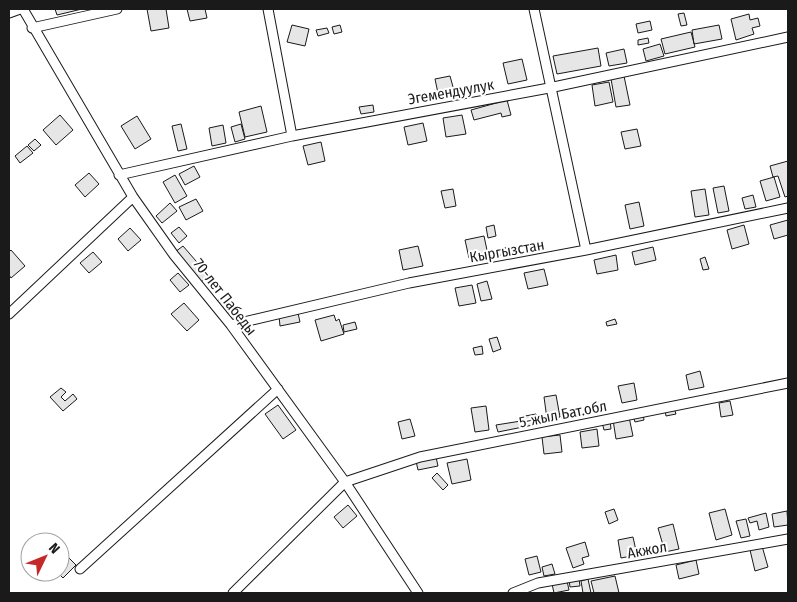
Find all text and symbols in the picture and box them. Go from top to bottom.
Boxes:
street label: Эгемендуулук [407,76,495,108]
street label: Кыргызстан [468,236,546,266]
street label: 70-лет Пабеды [189,255,261,339]
street label: 5-жыл Бат.обл [518,397,608,431]
north arrow [20,532,70,582]
street label: Акжол [626,538,668,562]
text: N [45,540,63,557]

